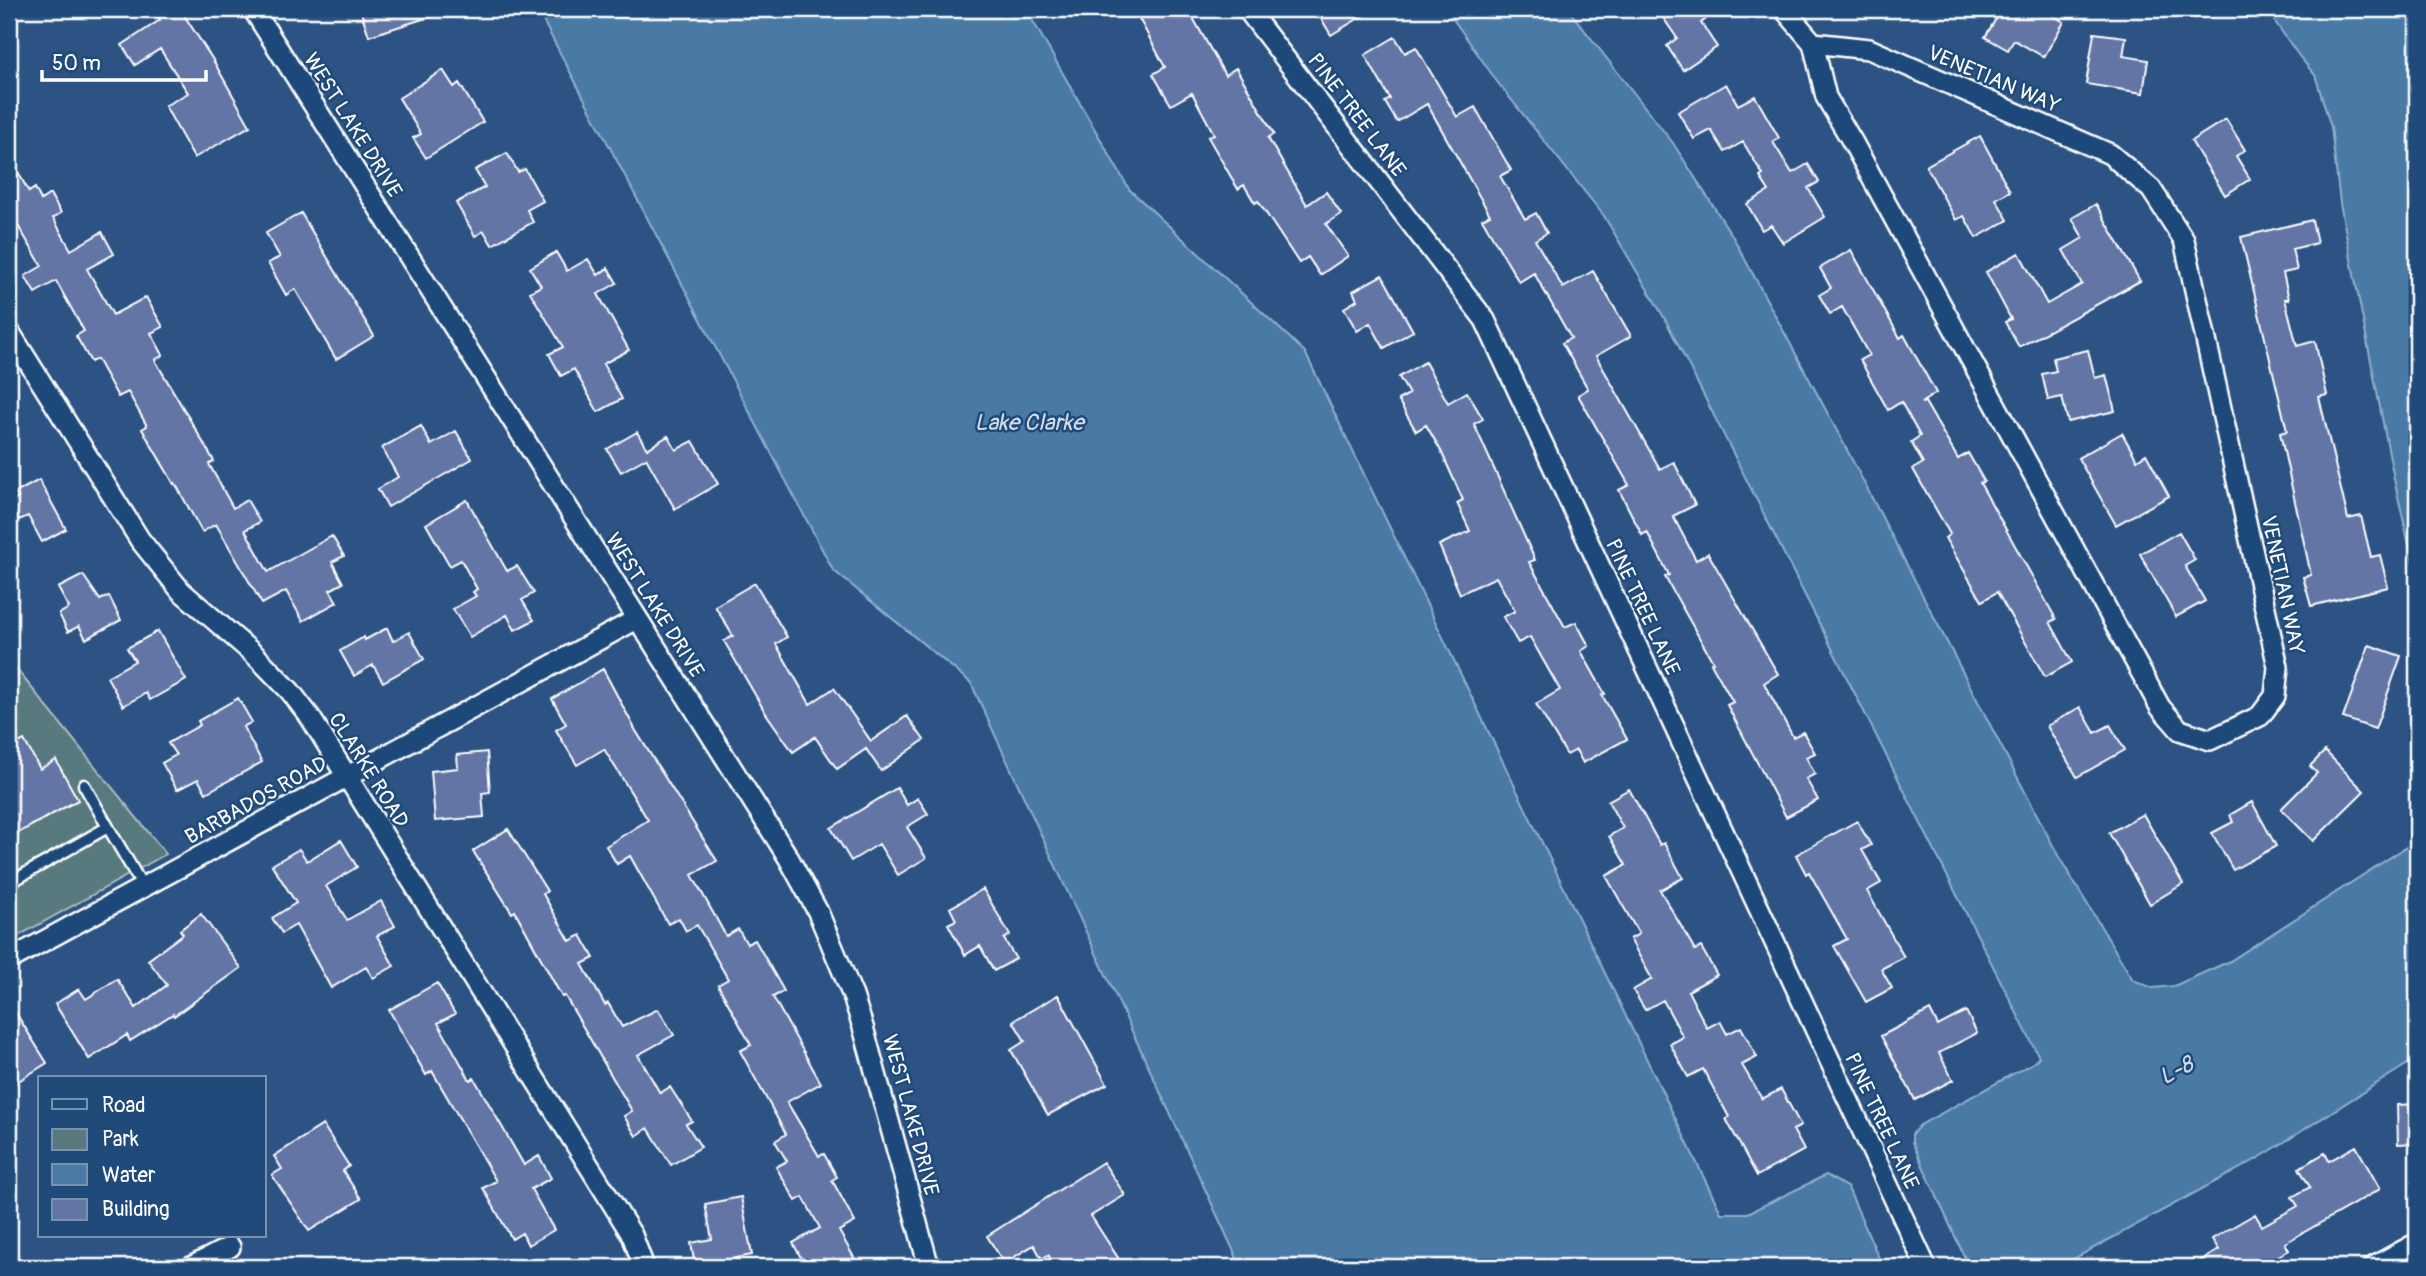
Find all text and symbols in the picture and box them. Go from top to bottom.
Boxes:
scale bar [42,38,206,82]
street label: VENETIAN WAY [1923,39,2064,120]
street label: WEST LAKE DRIVE [297,48,408,203]
street label: PINE TREE LANE [1301,48,1412,183]
text: 50 m [52,50,101,77]
water label: Lake Clarke [974,408,1086,437]
street label: VENETIAN WAY [2255,513,2310,657]
street label: WEST LAKE DRIVE [599,528,710,683]
street label: PINE TREE LANE [1599,534,1686,680]
street label: CLARKE ROAD [322,708,415,833]
street label: BARBADOS ROAD [180,750,332,851]
street label: WEST LAKE DRIVE [876,1032,945,1199]
street label: PINE TREE LANE [1838,1048,1925,1194]
water label: L-8 [2154,1049,2200,1091]
legend [38,1076,266,1238]
text: Road [102,1092,146,1119]
text: Park [102,1126,139,1153]
text: Water [102,1162,156,1189]
text: Building [102,1196,169,1223]

